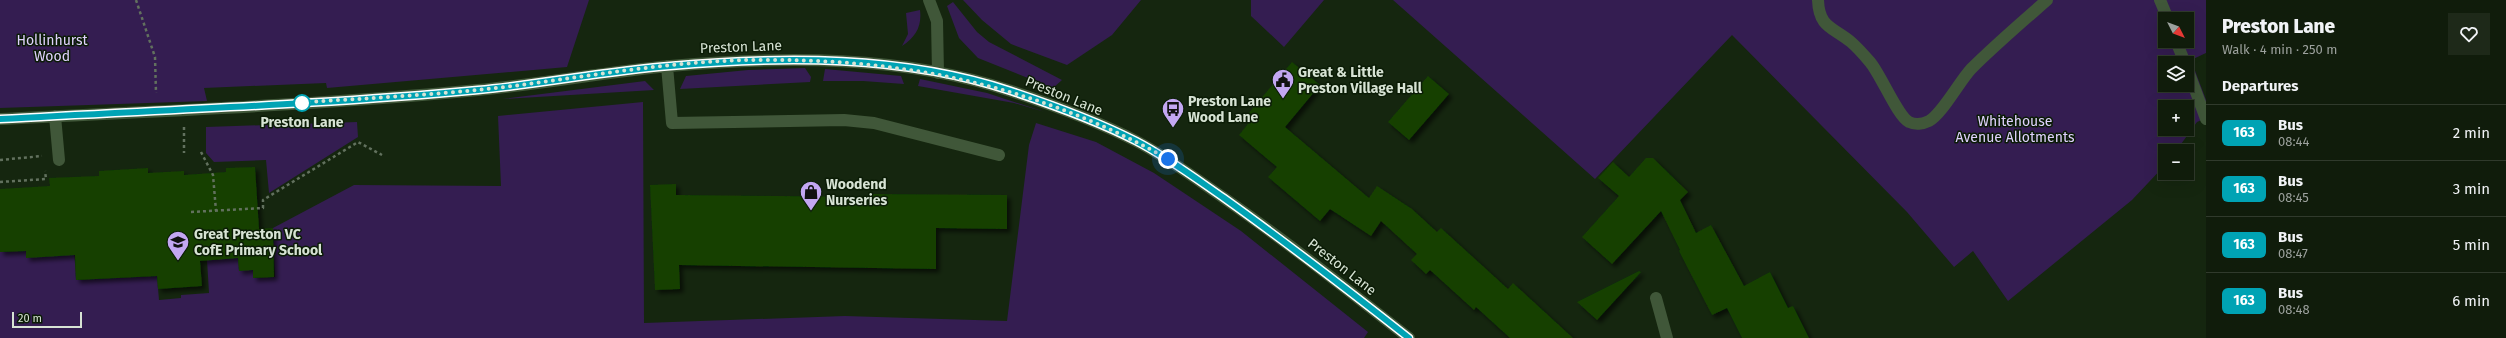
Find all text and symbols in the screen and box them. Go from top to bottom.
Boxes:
north arrow [2158,12,2194,48]
map controls [2158,12,2194,180]
button: heart [2448,13,2490,55]
text: Preston Lane [2222,15,2335,38]
park label: Hollinhurst Wood [16,32,89,65]
street label: Preston Lane [700,37,782,57]
text: Walk · 4 min · 250 m [2222,42,2337,57]
button: layers [2158,56,2194,92]
place label: Great & Little Preston Village Hall [1298,64,1423,97]
public building icon: Great & Little Preston Village Hall [1270,67,1296,100]
street label: Preston Lane [1023,73,1105,119]
text: Departures [2222,77,2299,95]
place label: Preston Lane Wood Lane [1188,93,1271,126]
marker: Preston Lane [293,94,311,112]
bus stop icon: Preston Lane Wood Lane [1160,96,1186,129]
button: + [2158,100,2194,136]
park label: Whitehouse Avenue Allotments [1956,113,2075,146]
place label: Preston Lane [260,114,344,131]
text: Bus [2278,116,2303,134]
text: 163 [2233,124,2255,141]
text: 2 min [2453,124,2490,142]
text: 08:44 [2278,134,2309,149]
button: − [2158,144,2194,180]
your location [1158,149,1178,169]
text: Bus [2278,172,2303,190]
place label: Woodend Nurseries [826,176,888,209]
shop icon: Woodend Nurseries [798,179,824,212]
text: 163 [2233,180,2255,197]
text: 3 min [2453,180,2490,198]
text: 08:45 [2278,190,2309,205]
place label: Great Preston VC CofE Primary School [194,226,323,259]
text: Bus [2278,228,2303,246]
school or university icon: Great Preston VC CofE Primary School [165,229,191,262]
street label: Preston Lane [1304,235,1380,299]
text: 163 [2233,236,2255,253]
text: 5 min [2453,236,2490,254]
text: 08:47 [2278,246,2308,261]
text: Bus [2278,284,2303,302]
text: 163 [2233,292,2255,309]
text: 6 min [2452,292,2490,310]
text: 08:48 [2278,302,2310,317]
scale bar [12,310,82,329]
text: 20 m [18,312,42,325]

